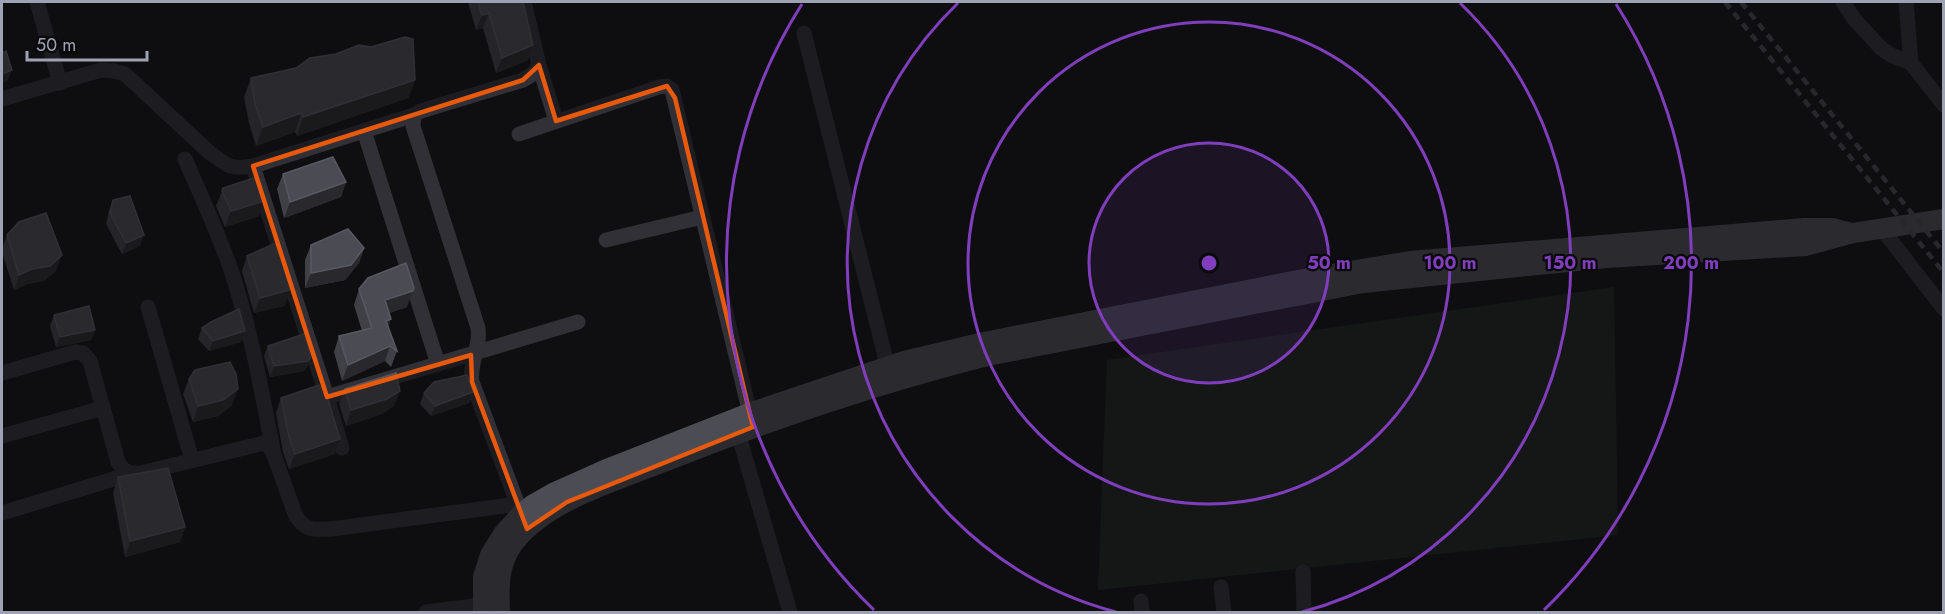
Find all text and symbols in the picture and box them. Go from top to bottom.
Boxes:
scale bar [27,24,147,62]
text: 50 m [36,32,76,58]
text: 50 m [1307,250,1351,276]
text: 100 m [1423,250,1477,276]
text: 150 m [1544,250,1596,276]
text: 200 m [1663,250,1719,276]
centre of rings [1199,253,1219,273]

